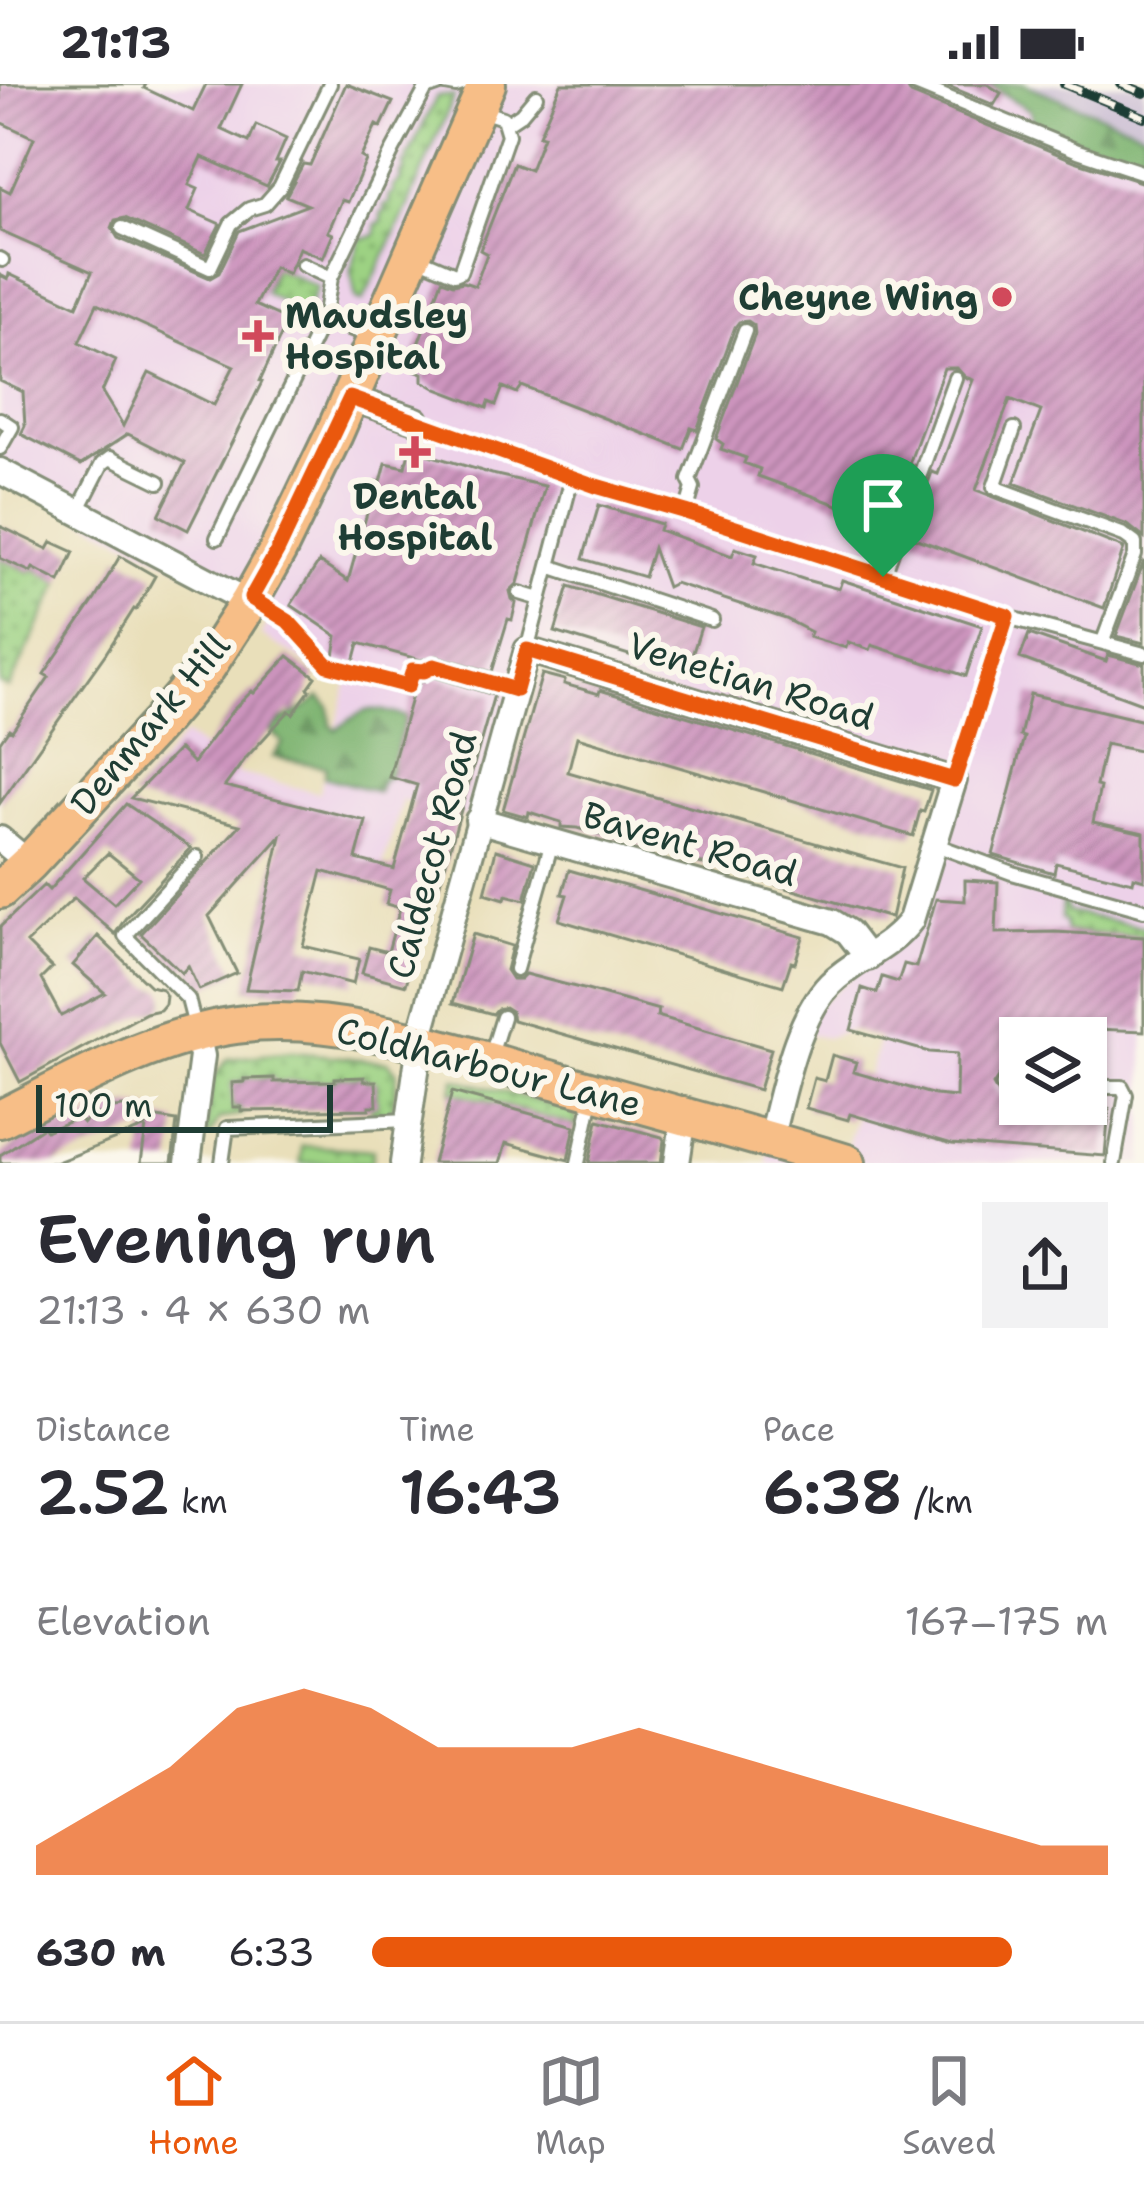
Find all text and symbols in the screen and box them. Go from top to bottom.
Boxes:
text: 21:13 [60,12,171,72]
place label: Cheyne Wing [738,273,978,322]
marker: Cheyne Wing [989,284,1015,310]
place label: Maudsley Hospital [285,291,468,381]
marker: Maudsley Hospital [242,320,274,352]
marker: Dental Hospital [399,436,431,468]
pin [832,454,934,577]
place label: Dental Hospital [338,472,492,562]
icon: arrive [850,472,916,538]
street label: Venetian Road [622,620,880,742]
street label: Denmark Hill [59,622,241,826]
street label: Caldecot Road [375,726,489,984]
street label: Bavent Road [577,790,803,898]
street label: Coldharbour Lane [331,1005,647,1129]
map controls [999,1017,1107,1125]
button: layers [999,1017,1107,1125]
scale bar [36,1079,333,1132]
text: 100 m [54,1083,153,1128]
text: Evening run [36,1195,436,1283]
button: share [982,1202,1108,1328]
text: 21:13 · 4 × 630 m [36,1284,370,1336]
text: Distance [36,1407,171,1452]
text: Time [399,1407,475,1452]
text: Pace [763,1407,835,1452]
text: 2.52 [36,1452,170,1532]
text: 16:43 [399,1452,562,1532]
text: 6:38 [763,1452,903,1532]
text: km [170,1479,228,1524]
text: /km [903,1479,973,1524]
text: Elevation [36,1595,211,1647]
text: 167–175 m [905,1595,1108,1647]
text: 630 m [36,1926,165,1978]
text: 6:33 [228,1926,315,1978]
tab: Home [148,2048,239,2165]
tab: Map [535,2048,606,2165]
tab: Saved [902,2048,996,2165]

